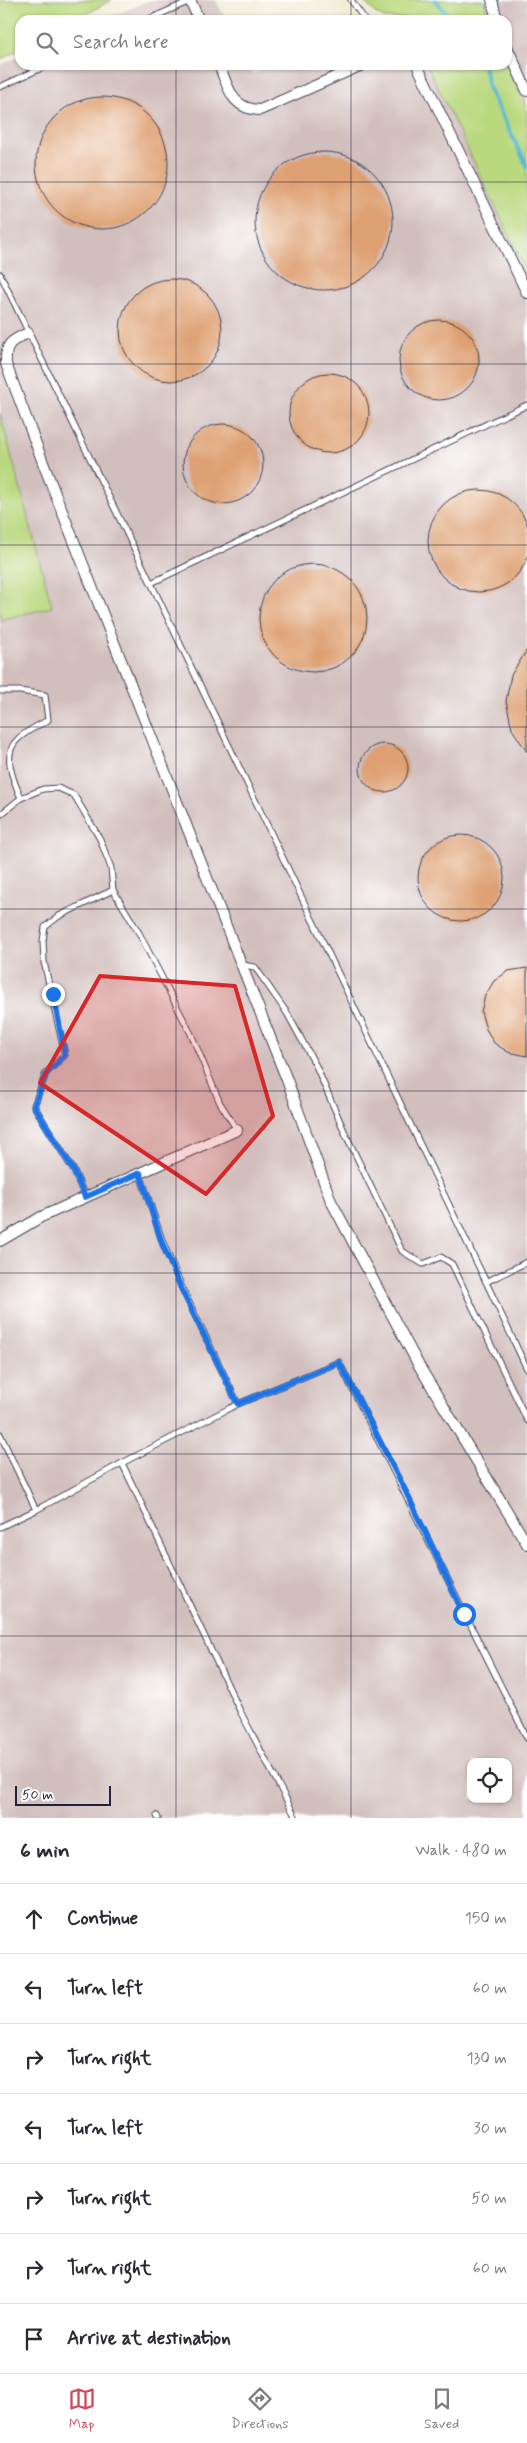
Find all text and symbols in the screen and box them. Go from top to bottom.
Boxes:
search box [15,15,512,70]
icon: search [33,29,61,57]
text: Search here [73,30,169,55]
route end [42,983,65,1006]
route start [453,1603,476,1626]
map controls [467,1758,512,1803]
button: locate [467,1758,512,1803]
scale bar [15,1783,111,1806]
text: 50 m [22,1786,53,1804]
text: 6 min [20,1837,70,1865]
text: Walk · 480 m [415,1840,507,1861]
icon: ahead [20,1905,48,1933]
text: Continue [67,1906,138,1931]
text: 150 m [465,1908,507,1929]
icon: left [20,1975,48,2003]
text: Turn left [67,1976,143,2001]
text: 60 m [473,1978,507,1999]
icon: right [20,2045,48,2073]
text: Turn right [67,2046,151,2071]
text: 130 m [466,2048,507,2069]
icon: left [20,2115,48,2143]
text: Turn left [67,2116,143,2141]
text: 30 m [474,2118,507,2139]
icon: right [20,2185,48,2213]
text: Turn right [67,2186,151,2211]
text: 50 m [471,2188,507,2209]
icon: right [20,2255,48,2283]
text: Turn right [67,2256,151,2281]
text: 60 m [473,2258,507,2279]
icon: arrive [20,2325,48,2353]
text: Arrive at destination [67,2326,231,2351]
tab: Map [68,2385,96,2433]
tab: Directions [231,2385,289,2433]
tab: Saved [424,2385,459,2433]

